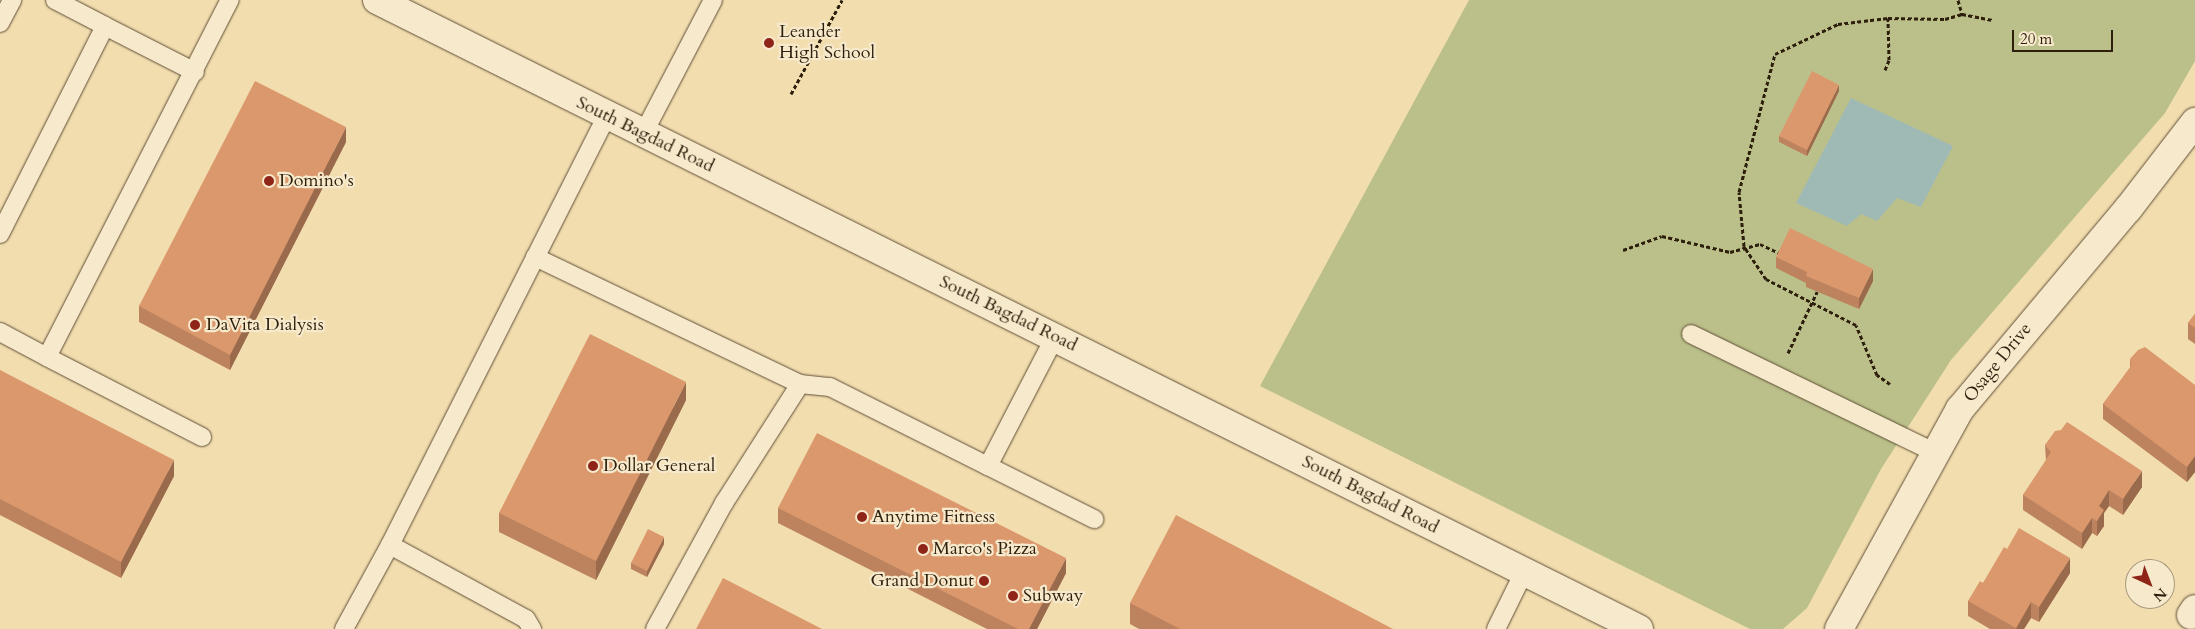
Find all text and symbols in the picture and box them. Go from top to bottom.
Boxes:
scale bar [2015,20,2116,52]
place label: Leander High School [779,22,875,64]
text: 20 m [2020,29,2052,49]
marker: Leander High School [763,37,775,49]
street label: South Bagdad Road [573,92,717,178]
place label: Domino's [279,170,354,192]
marker: Domino's [263,175,275,187]
street label: South Bagdad Road [936,271,1080,357]
place label: DaVita Dialysis [206,314,324,336]
marker: DaVita Dialysis [188,318,202,332]
street label: Osage Drive [1959,319,2037,407]
street label: South Bagdad Road [1298,451,1442,539]
place label: Dollar General [603,455,715,477]
marker: Dollar General [587,460,599,472]
place label: Anytime Fitness [872,506,995,528]
marker: Anytime Fitness [856,511,868,523]
place label: Marco's Pizza [933,538,1037,560]
marker: Marco's Pizza [917,543,929,555]
north arrow [2125,559,2175,609]
place label: Grand Donut [871,570,974,592]
marker: Grand Donut [978,575,990,587]
text: N [2149,584,2171,606]
place label: Subway [1023,585,1083,607]
marker: Subway [1007,590,1019,602]

